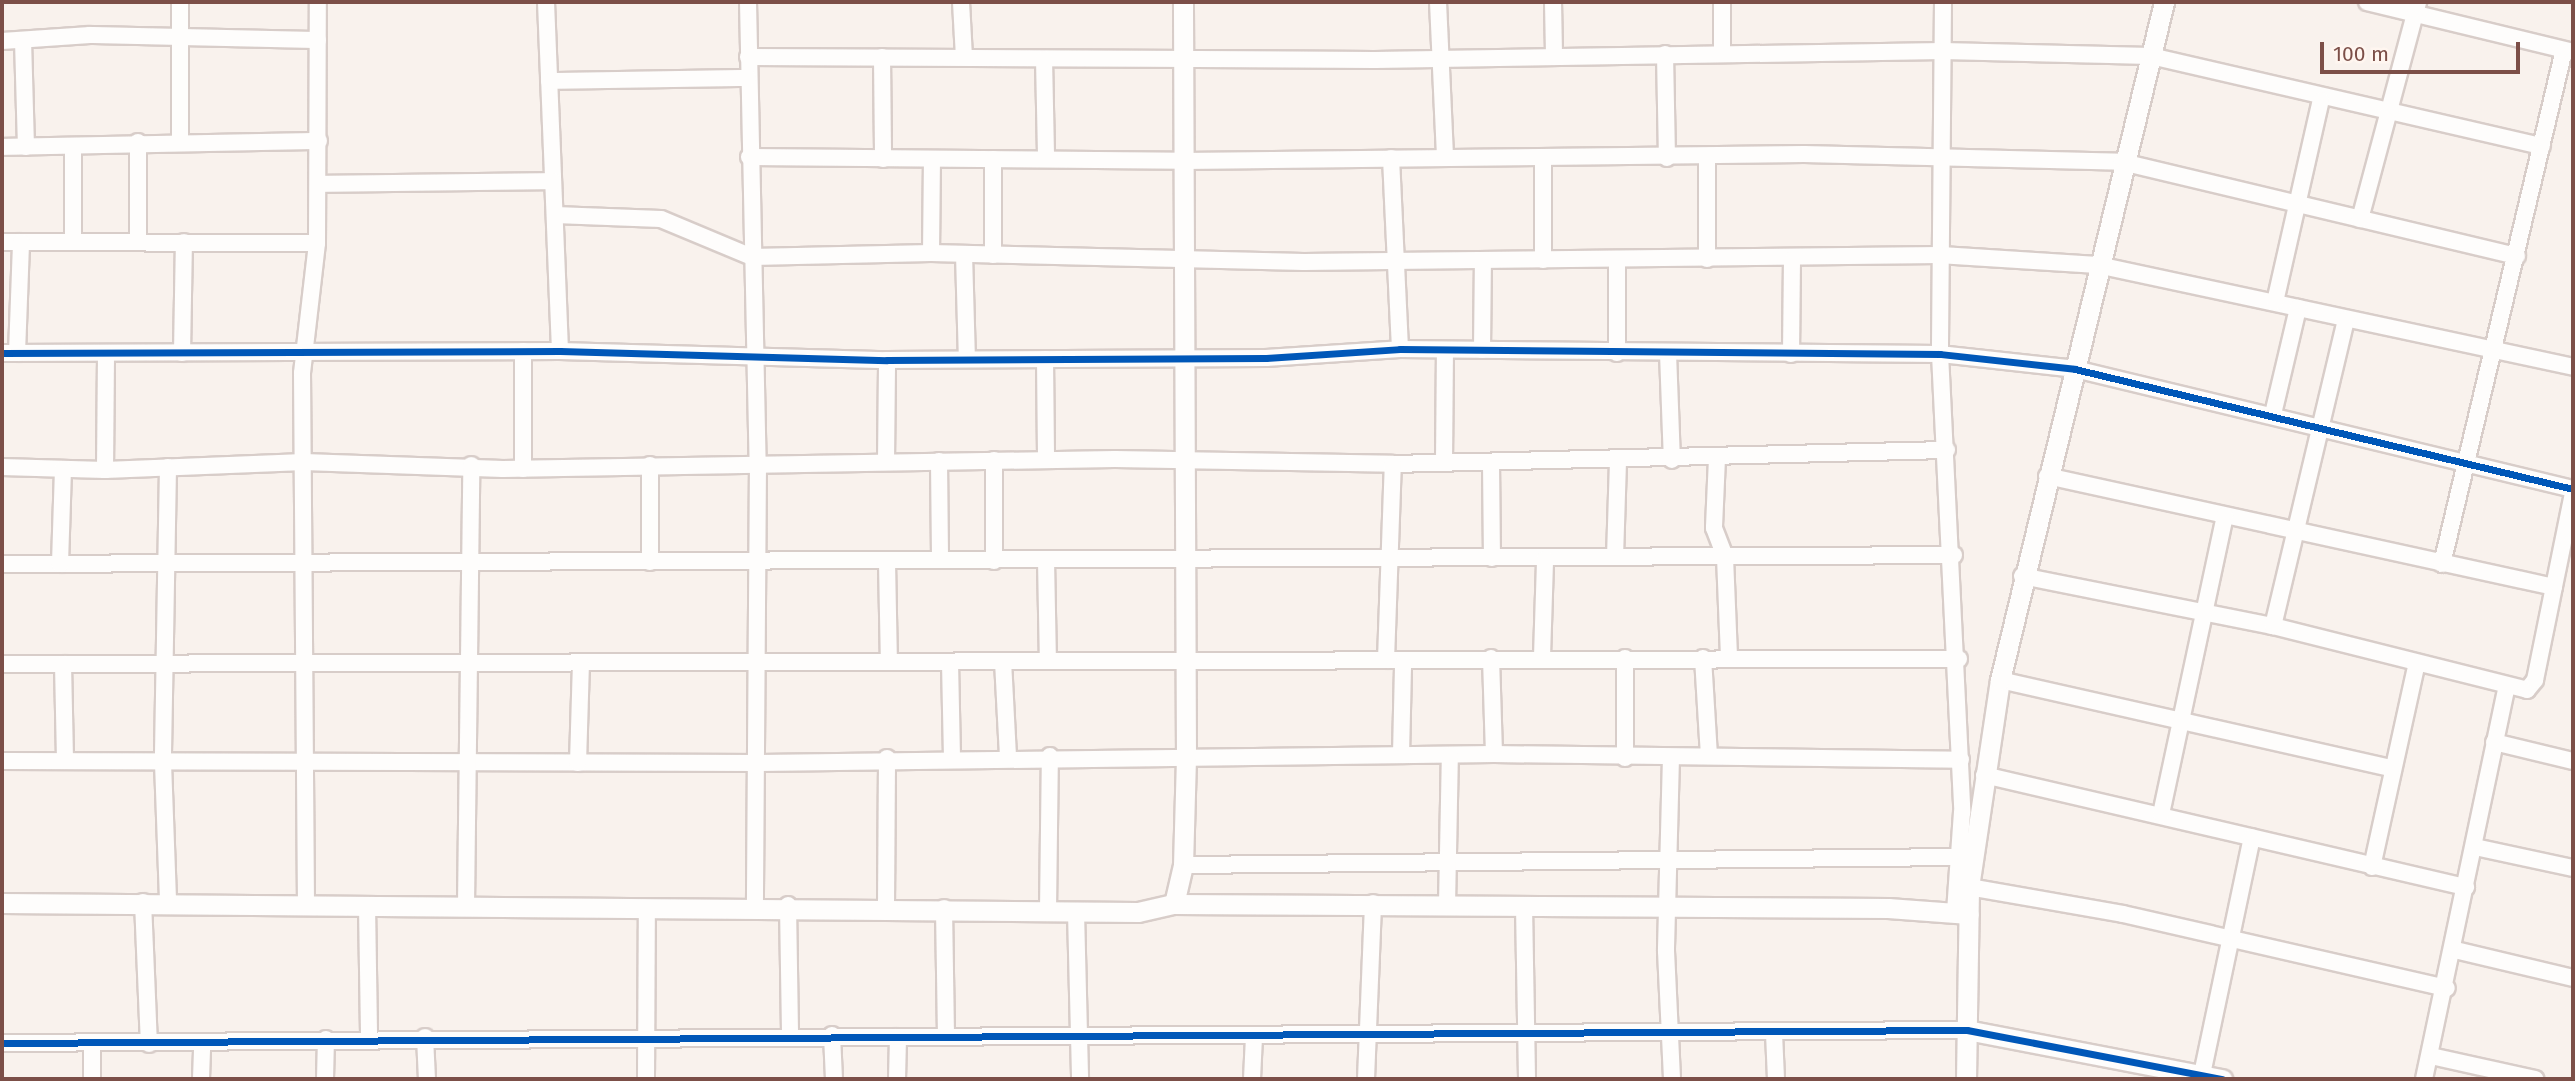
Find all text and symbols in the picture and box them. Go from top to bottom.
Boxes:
scale bar [2323,28,2522,72]
text: 100 m [2333,41,2389,67]

